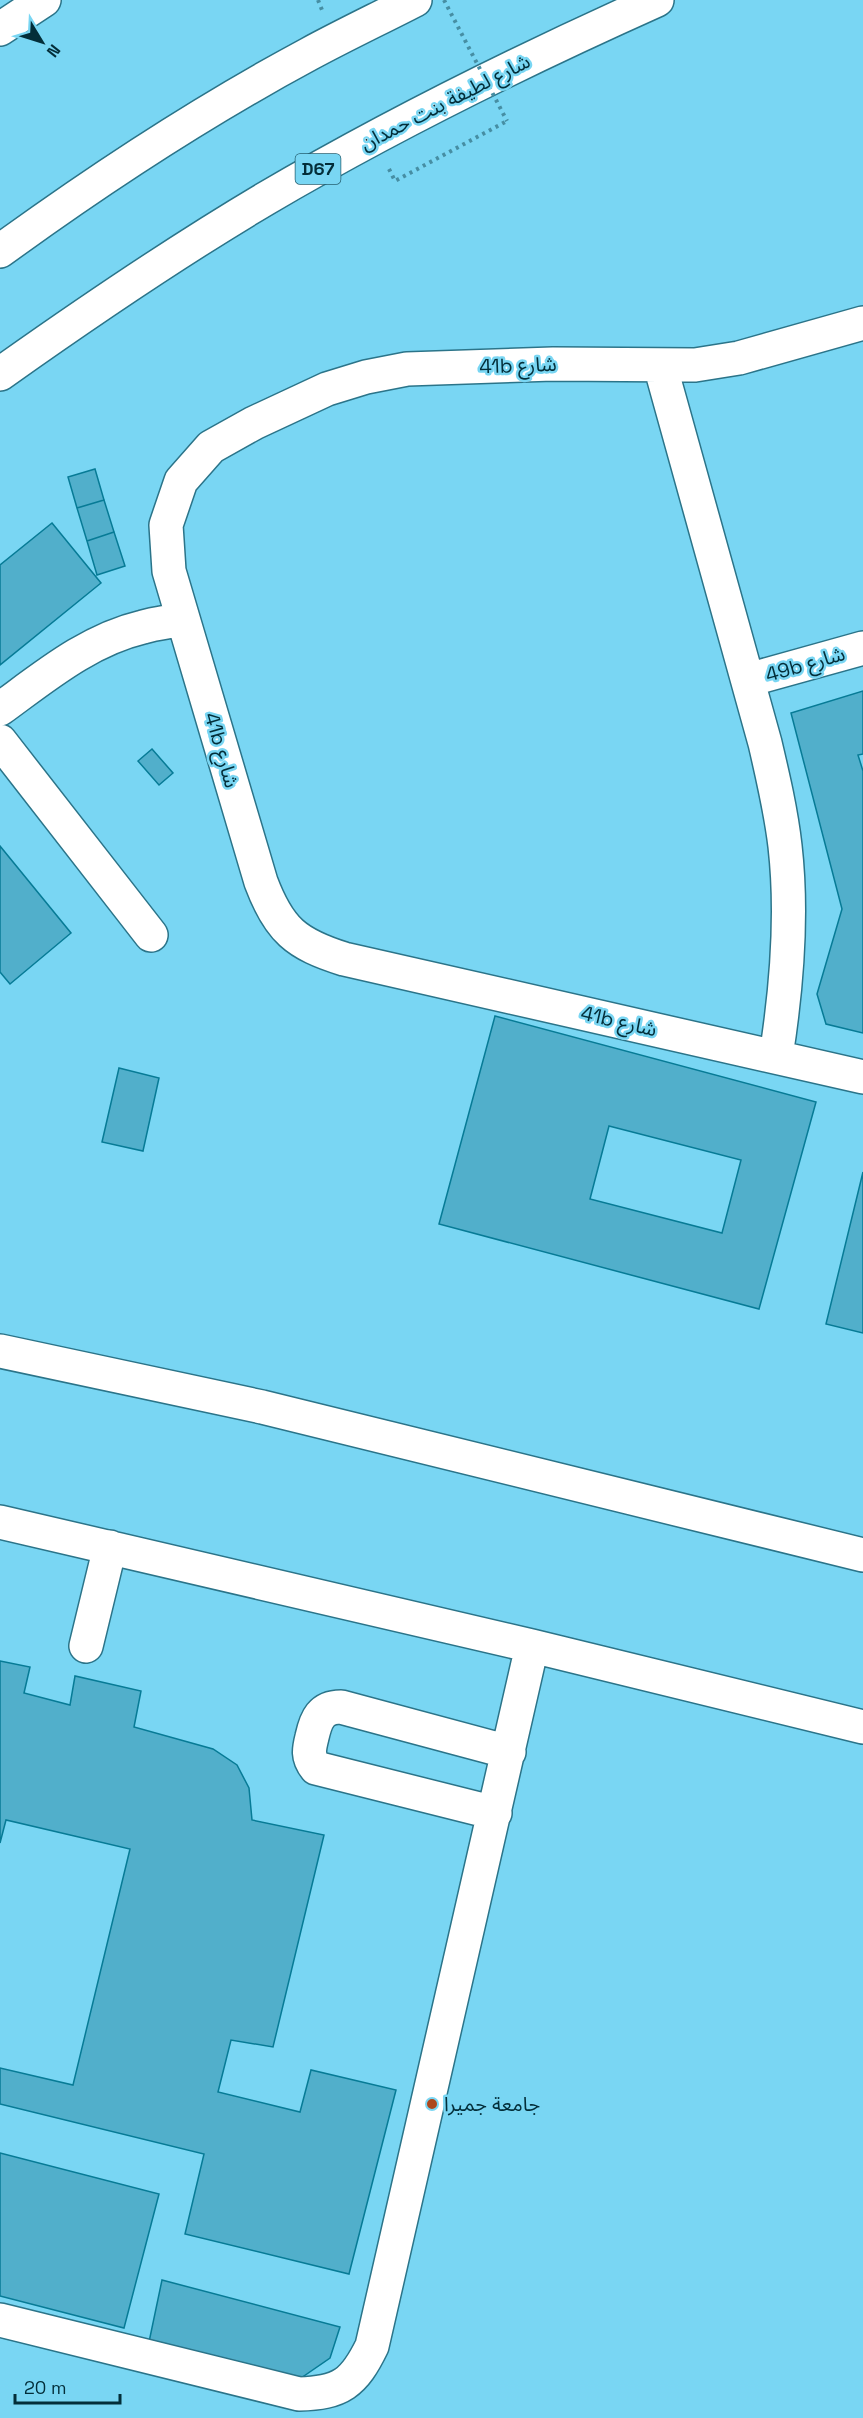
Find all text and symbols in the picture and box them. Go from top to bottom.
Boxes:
north arrow [12,12,72,72]
text: N [42,40,65,62]
street label: شارع لطيفة بنت حمدان [356,48,535,158]
road number: D67 [296,154,340,184]
street label: 41b شارع [479,351,557,381]
street label: 49b شارع [762,640,848,690]
street label: 41b شارع [197,709,245,791]
street label: 41b شارع [578,1000,660,1044]
place label: جامعة جميرا [444,2091,540,2117]
marker: جامعة جميرا [425,2097,439,2111]
scale bar [15,2367,120,2405]
text: 20 m [24,2376,67,2399]

